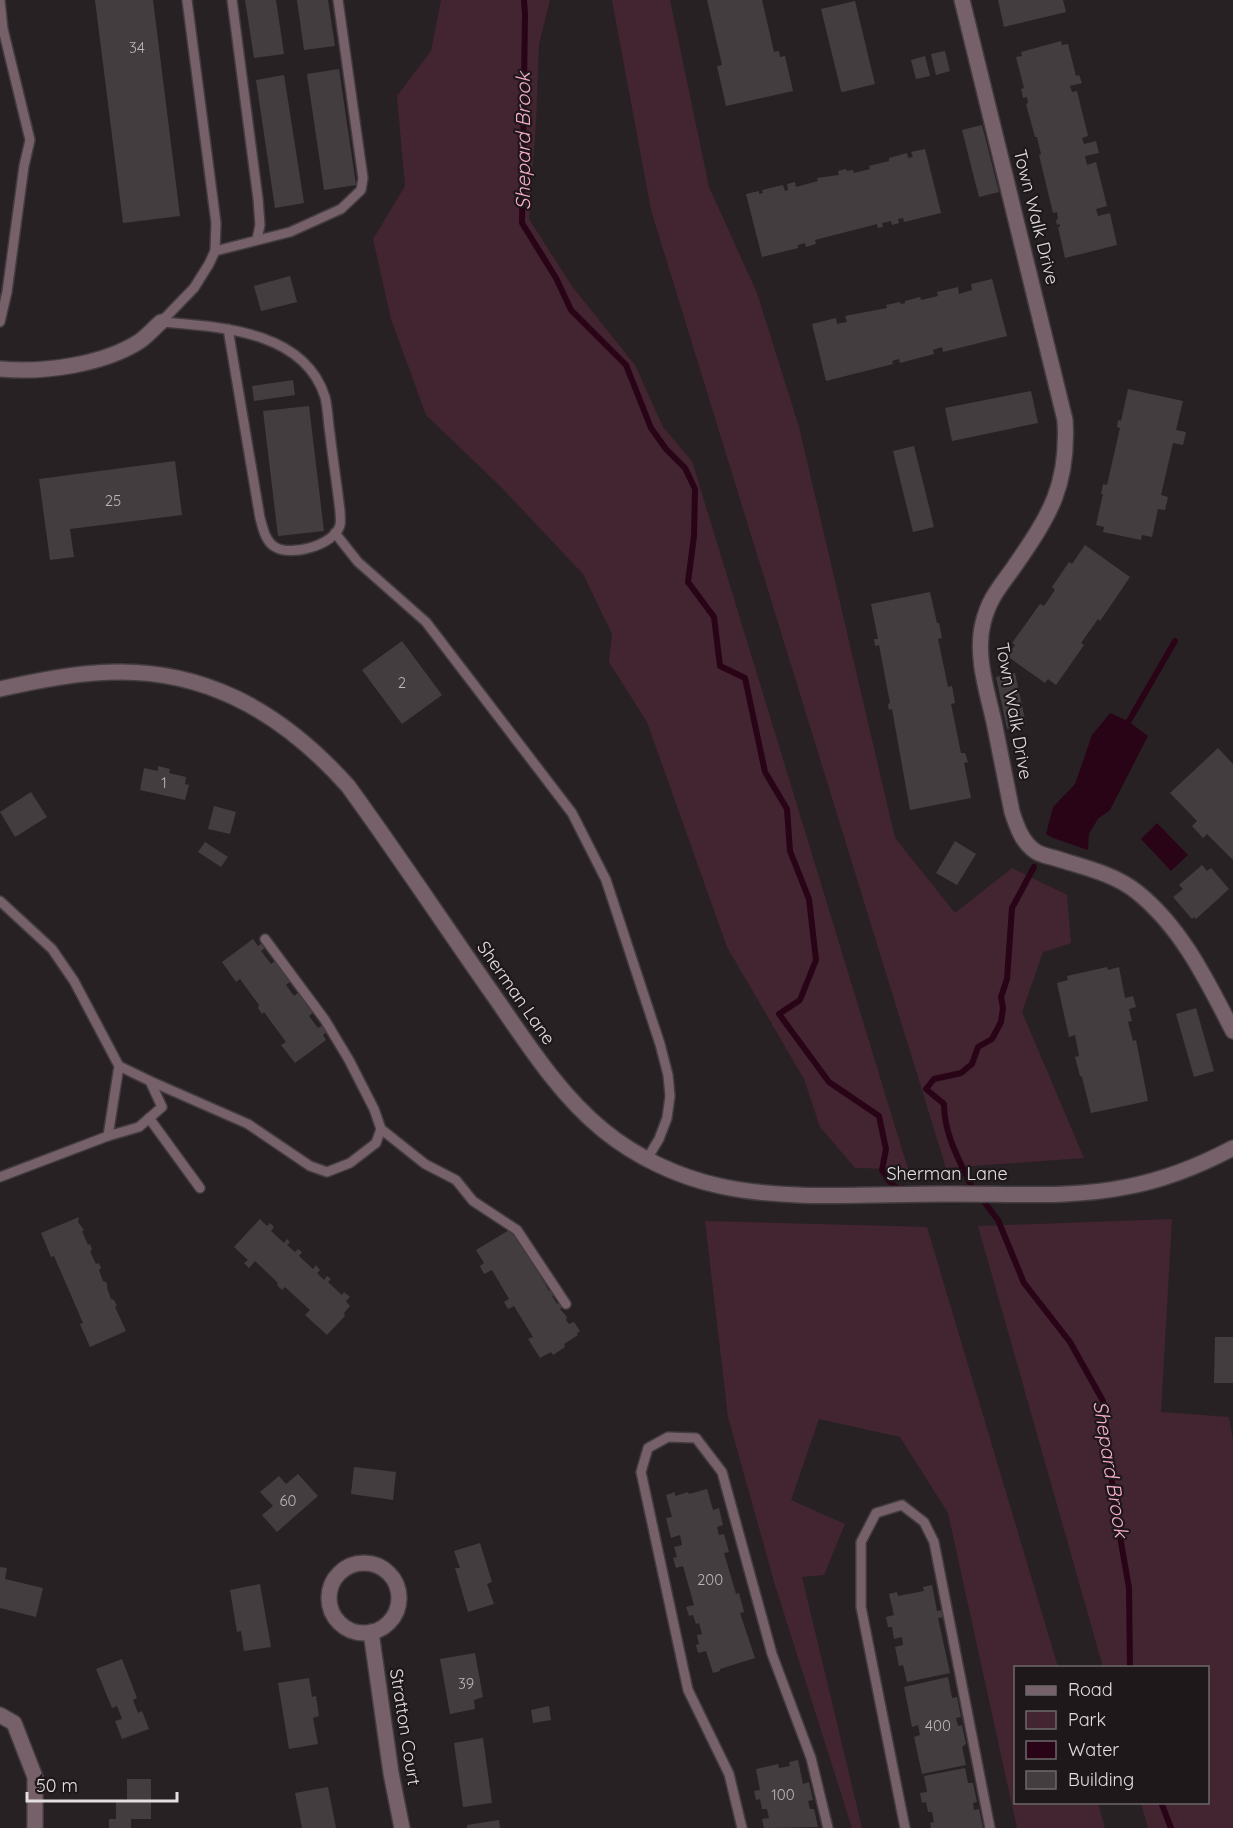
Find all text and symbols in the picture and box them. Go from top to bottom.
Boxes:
house number: 34 [129,38,145,57]
water label: Shepard Brook [510,70,535,210]
street label: Town Walk Drive [1009,147,1064,287]
house number: 25 [105,491,121,510]
street label: Town Walk Drive [991,641,1038,781]
house number: 2 [398,673,406,692]
house number: 1 [161,773,167,792]
street label: Sherman Lane [472,937,561,1049]
street label: Sherman Lane [886,1162,1008,1185]
water label: Shepard Brook [1088,1399,1135,1541]
house number: 60 [280,1491,297,1510]
house number: 200 [697,1570,723,1589]
legend [1014,1666,1209,1804]
street label: Stratton Court [385,1667,426,1787]
house number: 39 [458,1674,474,1693]
text: Road [1068,1678,1113,1701]
text: Park [1068,1708,1106,1731]
house number: 400 [925,1716,951,1735]
text: Water [1068,1738,1119,1761]
scale bar [27,1765,177,1803]
text: Building [1068,1768,1134,1791]
text: 50 m [36,1774,78,1797]
house number: 100 [771,1785,795,1804]

